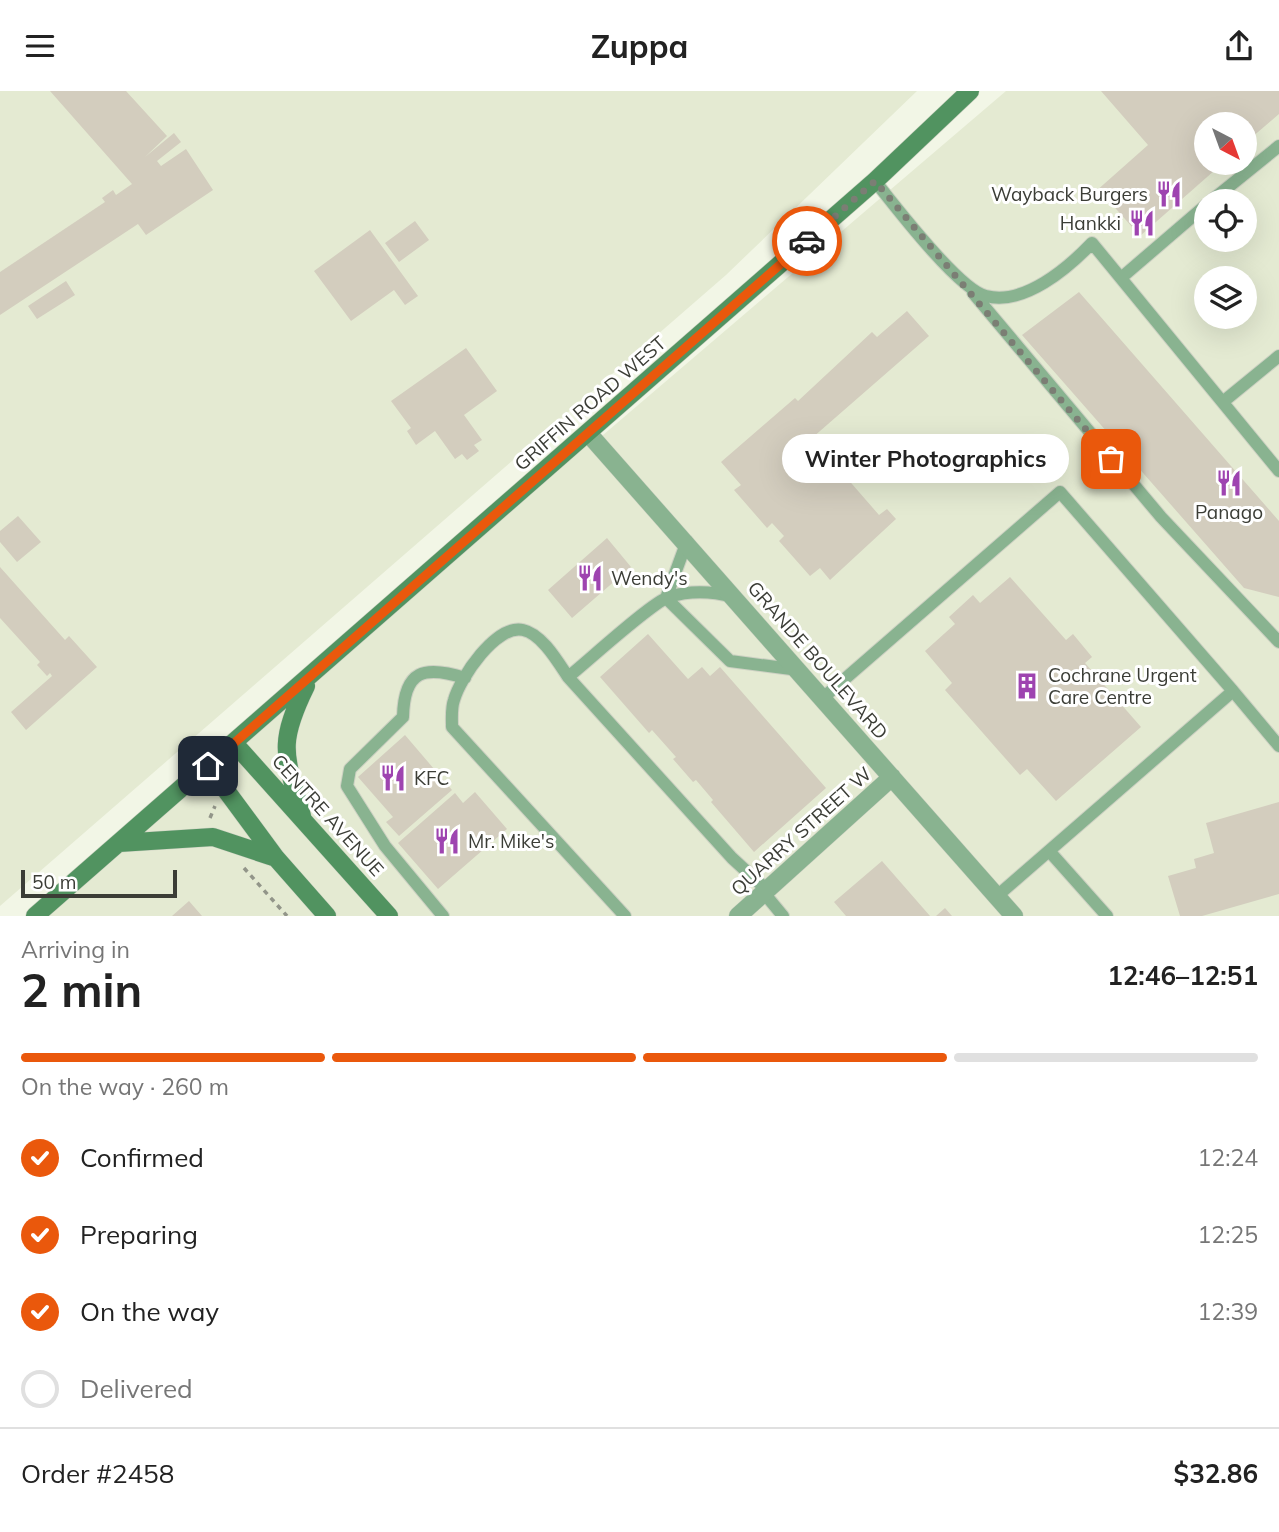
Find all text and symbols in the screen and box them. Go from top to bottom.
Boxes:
text: Zuppa [591,26,688,66]
icon: menu [21,27,59,65]
icon: share [1220,27,1258,65]
north arrow [1194,112,1256,175]
map controls [1194,112,1257,329]
restaurant icon: Wayback Burgers [1154,179,1184,209]
place label: Wayback Burgers [991,182,1148,206]
button: locate [1194,189,1257,252]
courier [772,206,842,276]
restaurant icon: Hankki [1127,208,1157,238]
place label: Hankki [1060,211,1121,235]
icon: car [788,222,826,260]
button: layers [1194,266,1257,329]
street label: GRIFFIN ROAD WEST [509,330,671,475]
pin [1081,429,1141,489]
callout: Winter Photographics [782,435,1069,483]
icon: bag [1092,440,1130,478]
text: Winter Photographics [805,444,1046,473]
restaurant icon: Panago [1214,468,1244,498]
place label: Panago [1195,500,1263,524]
restaurant icon: Wendy's [575,563,605,593]
place label: Wendy's [611,566,688,590]
street label: GRANDE BOULEVARD [743,576,893,744]
place label: Cochrane Urgent Care Centre [1048,663,1197,709]
building icon: Cochrane Urgent Care Centre [1012,671,1042,701]
pin [178,736,238,796]
icon: home [189,747,227,785]
street label: CENTRE AVENUE [267,749,389,881]
street label: QUARRY STREET W [726,762,876,900]
restaurant icon: KFC [378,763,408,793]
place label: KFC [414,766,449,790]
restaurant icon: Mr. Mike's [432,826,462,856]
place label: Mr. Mike's [468,829,554,853]
scale bar [21,867,177,899]
text: 50 m [32,870,76,894]
text: Arriving in [21,935,130,964]
text: 12:46–12:51 [1107,959,1258,992]
text: 2 min [21,961,142,1019]
text: On the way · 260 m [21,1072,229,1101]
icon: check [21,1139,59,1177]
text: Confirmed [80,1141,204,1174]
text: 12:24 [1198,1143,1258,1172]
icon: check [21,1216,59,1254]
text: Preparing [80,1218,198,1251]
text: 12:25 [1198,1220,1258,1249]
icon: check [21,1293,59,1331]
text: On the way [80,1295,219,1328]
text: 12:39 [1198,1297,1258,1326]
text: Delivered [80,1372,193,1405]
text: Order #2458 [21,1457,174,1490]
text: $32.86 [1174,1457,1258,1490]

